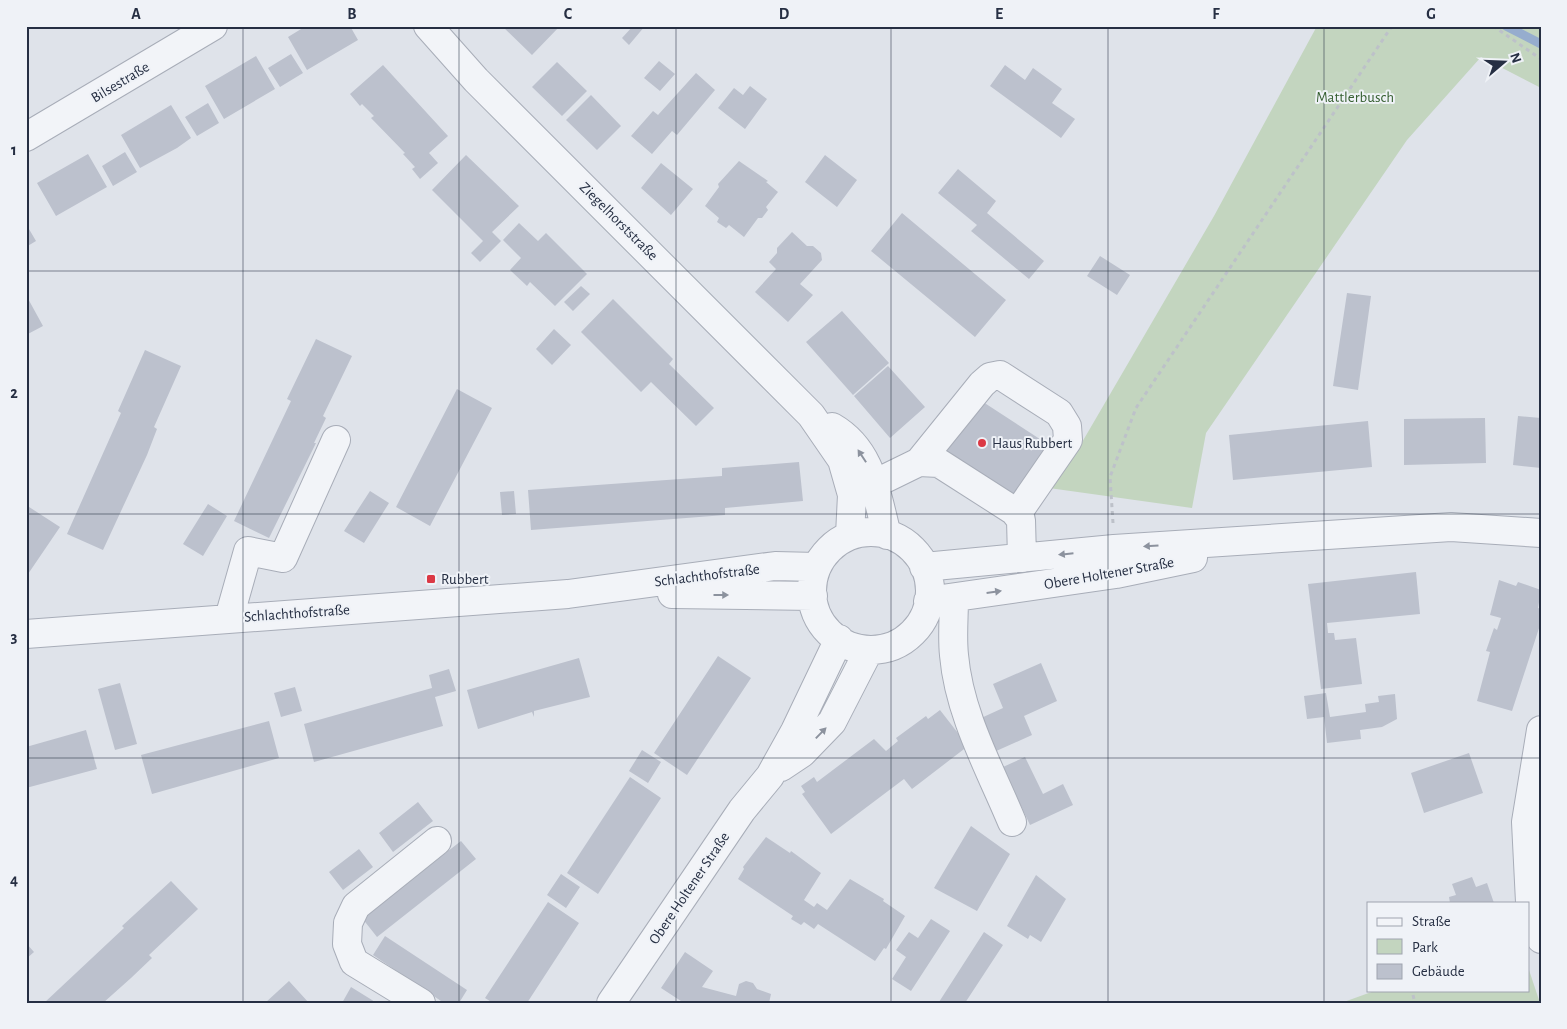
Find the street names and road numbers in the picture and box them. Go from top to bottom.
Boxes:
street label: Bilsestraße [89,59,152,106]
street label: Ziegelhorststraße [577,179,661,263]
street label: Obere Holtener Straße [1043,555,1175,592]
street label: Schlachthofstraße [654,562,761,589]
street label: Schlachthofstraße [244,602,350,625]
street label: Obere Holtener Straße [646,829,732,947]

